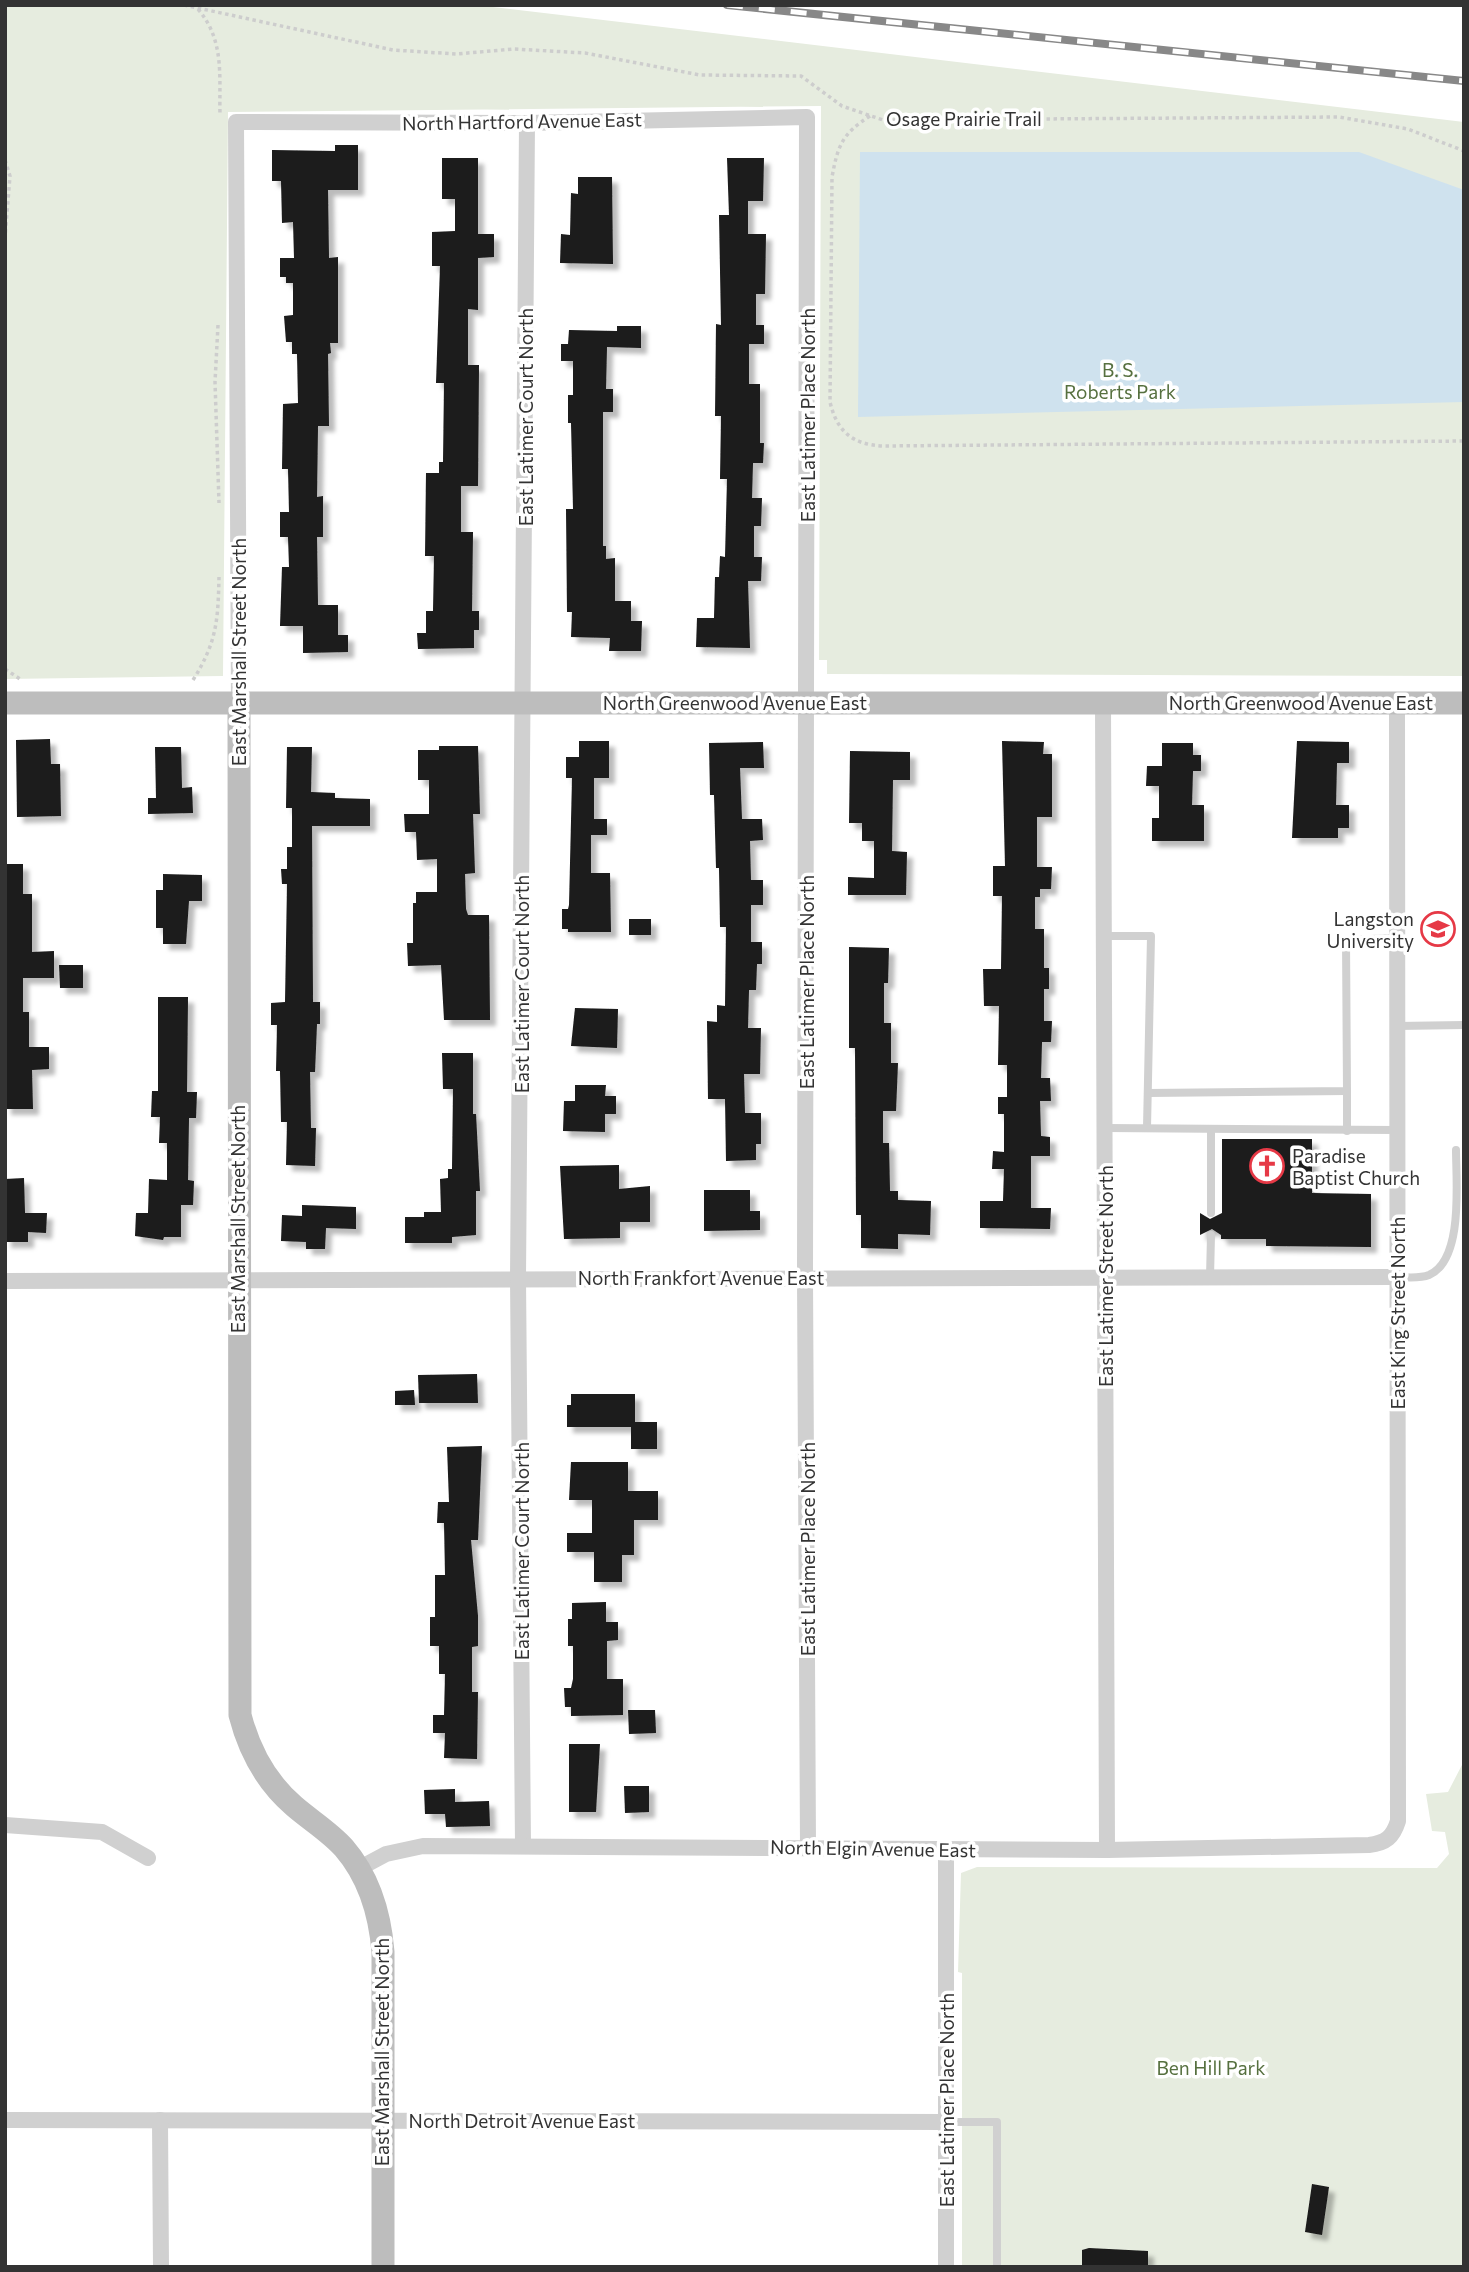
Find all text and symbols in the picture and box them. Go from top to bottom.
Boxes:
street label: North Hartford Avenue East [402,107,642,135]
street label: Osage Prairie Trail [886,107,1042,130]
street label: East Latimer Court North [514,308,537,526]
street label: East Latimer Place North [796,308,819,522]
park label: B. S. Roberts Park [1064,358,1176,403]
street label: East Marshall Street North [227,538,250,766]
street label: North Greenwood Avenue East [603,691,867,714]
street label: North Greenwood Avenue East [1169,691,1433,714]
street label: East Latimer Court North [510,875,533,1093]
street label: East Latimer Place North [795,875,818,1089]
place label: Langston University [1327,907,1414,952]
school or university icon: Langston University [1419,910,1457,948]
street label: East Marshall Street North [226,1105,249,1333]
place label: Paradise Baptist Church [1292,1144,1420,1189]
church icon: Paradise Baptist Church [1248,1147,1286,1185]
street label: East Latimer Street North [1094,1165,1117,1387]
street label: East King Street North [1386,1217,1409,1409]
street label: North Frankfort Avenue East [578,1266,825,1289]
street label: East Latimer Court North [510,1442,533,1660]
street label: East Latimer Place North [796,1442,819,1656]
street label: North Elgin Avenue East [770,1835,976,1861]
street label: East Marshall Street North [370,1938,393,2166]
street label: East Latimer Place North [935,1993,958,2207]
park label: Ben Hill Park [1157,2056,1265,2079]
street label: North Detroit Avenue East [409,2109,636,2132]

